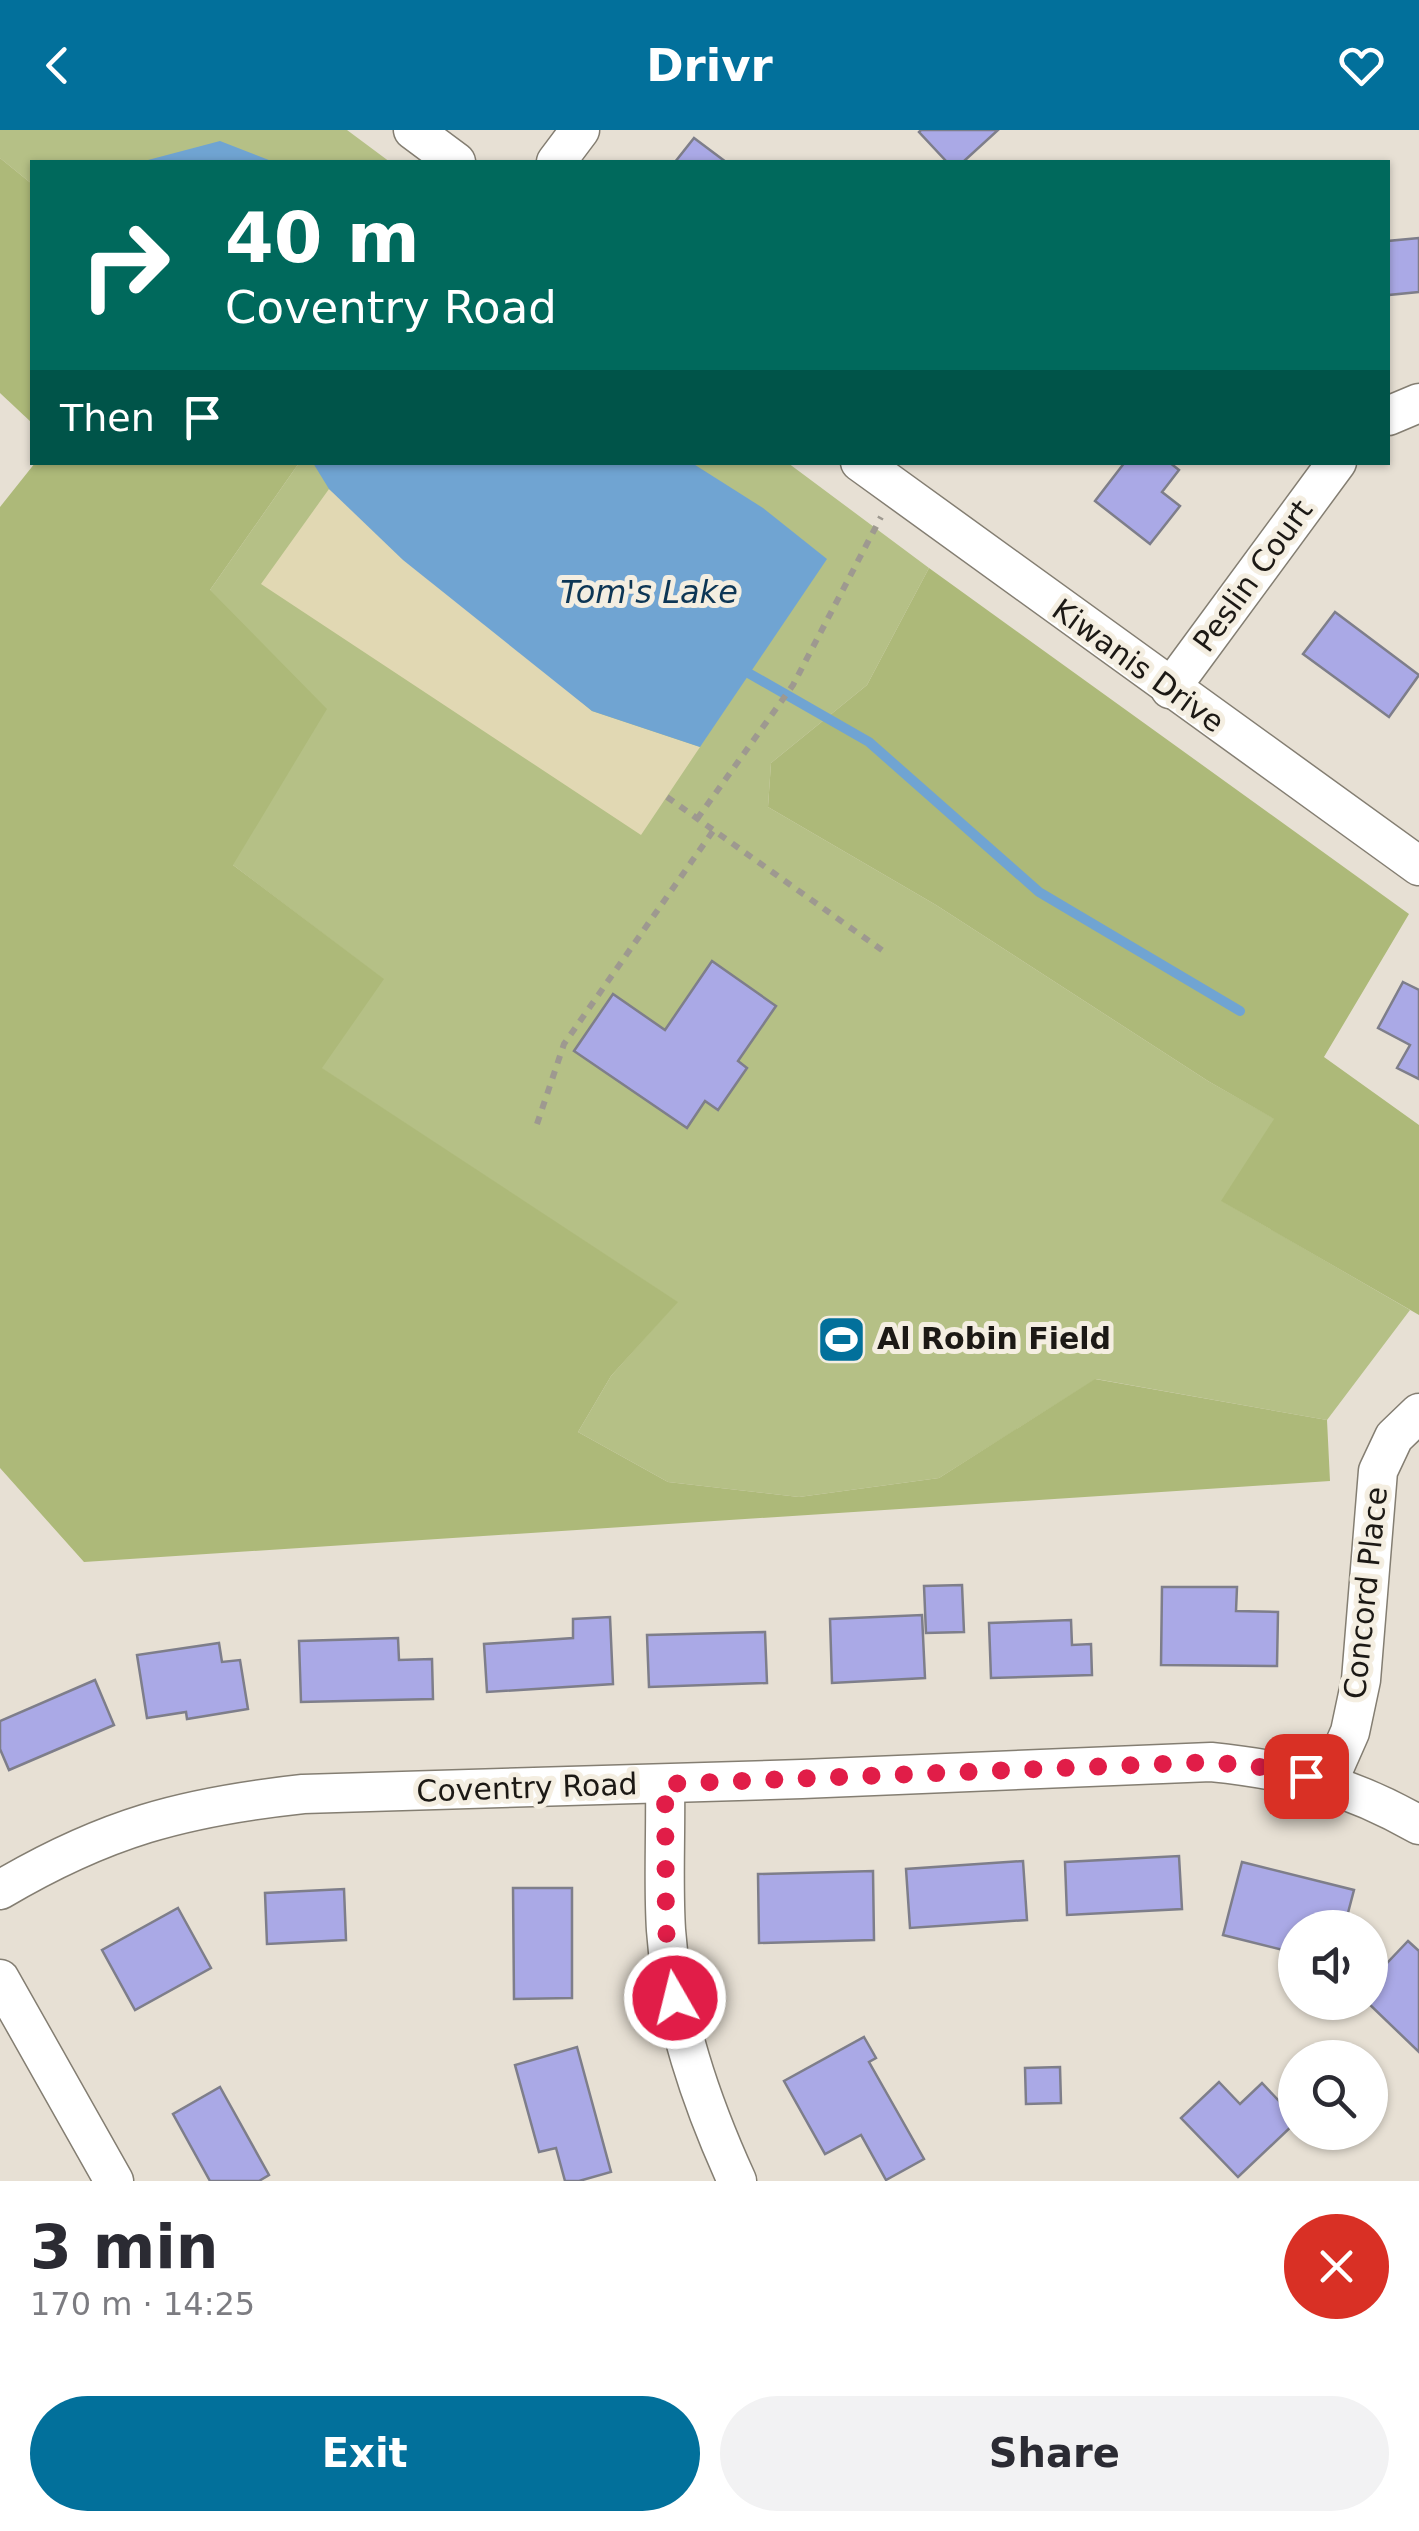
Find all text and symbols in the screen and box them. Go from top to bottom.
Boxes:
icon: back [30,38,85,93]
icon: heart [1334,38,1389,93]
text: Drivr [646,39,773,92]
text: 40 m [225,197,420,279]
icon: right [60,200,190,330]
text: Coventry Road [225,281,557,334]
icon: arrive [175,390,230,445]
text: Then [60,396,155,440]
street label: Peslin Court [1186,493,1319,658]
water label: Tom's Lake [560,573,738,611]
street label: Kiwanis Drive [1046,592,1231,740]
sports icon: Al Robin Field [816,1313,868,1365]
place label: Al Robin Field [877,1321,1111,1356]
street label: Concord Place [1337,1485,1394,1701]
pin [1264,1734,1349,1819]
icon: arrive [1279,1749,1334,1804]
street label: Coventry Road [416,1766,638,1809]
map controls [1278,1910,1388,2150]
button: sound [1278,1910,1388,2020]
position arrow [623,1946,727,2050]
button: search [1278,2040,1388,2150]
text: 3 min [30,2212,218,2282]
button: close [1284,2214,1389,2319]
text: 170 m · 14:25 [30,2285,255,2323]
button: Exit [30,2396,700,2511]
button: Share [720,2396,1389,2511]

